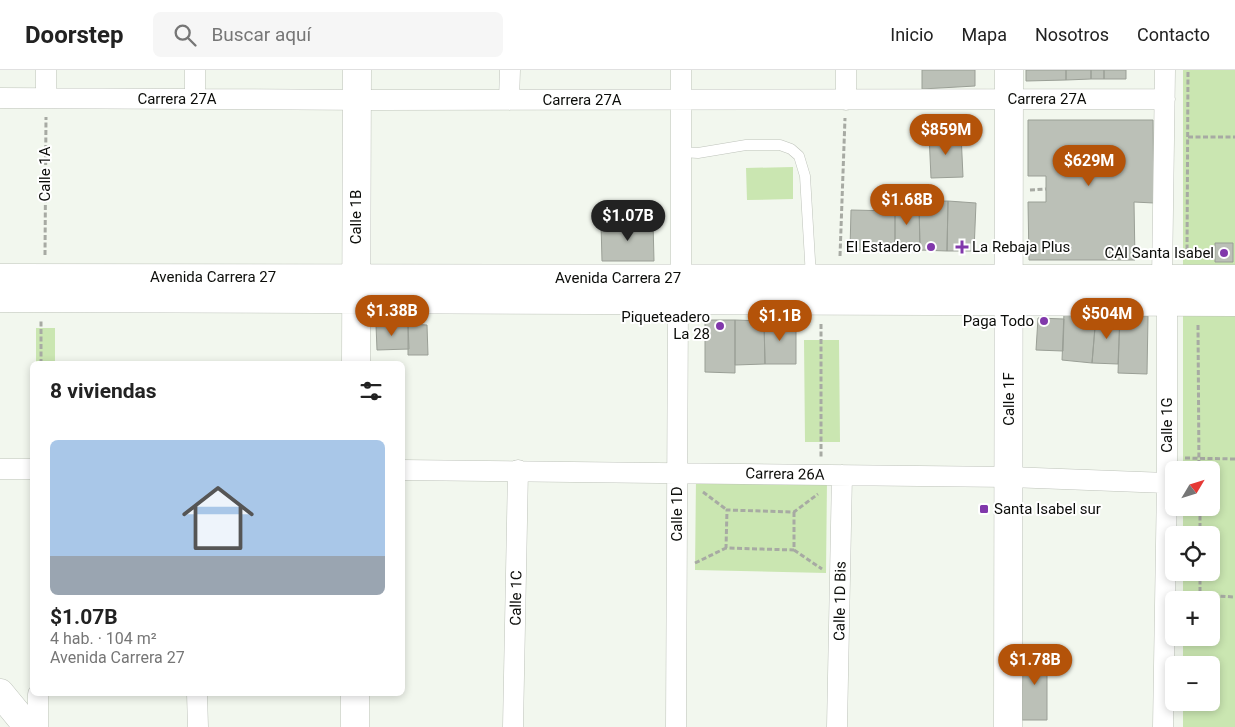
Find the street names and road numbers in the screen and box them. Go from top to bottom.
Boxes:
street label: Carrera 27A [137,90,217,108]
street label: Carrera 27A [1007,90,1087,108]
street label: Carrera 27A [542,91,622,109]
street label: Calle 1A [36,146,54,202]
street label: Calle 1B [347,190,365,244]
street label: Avenida Carrera 27 [150,268,276,286]
street label: Avenida Carrera 27 [555,269,681,287]
street label: Calle 1F [1000,372,1018,426]
street label: Calle 1G [1158,397,1176,453]
street label: Carrera 26A [745,464,825,484]
street label: Calle 1D [668,486,686,542]
street label: Calle 1D Bis [830,561,850,641]
street label: Calle 1C [507,570,525,626]

